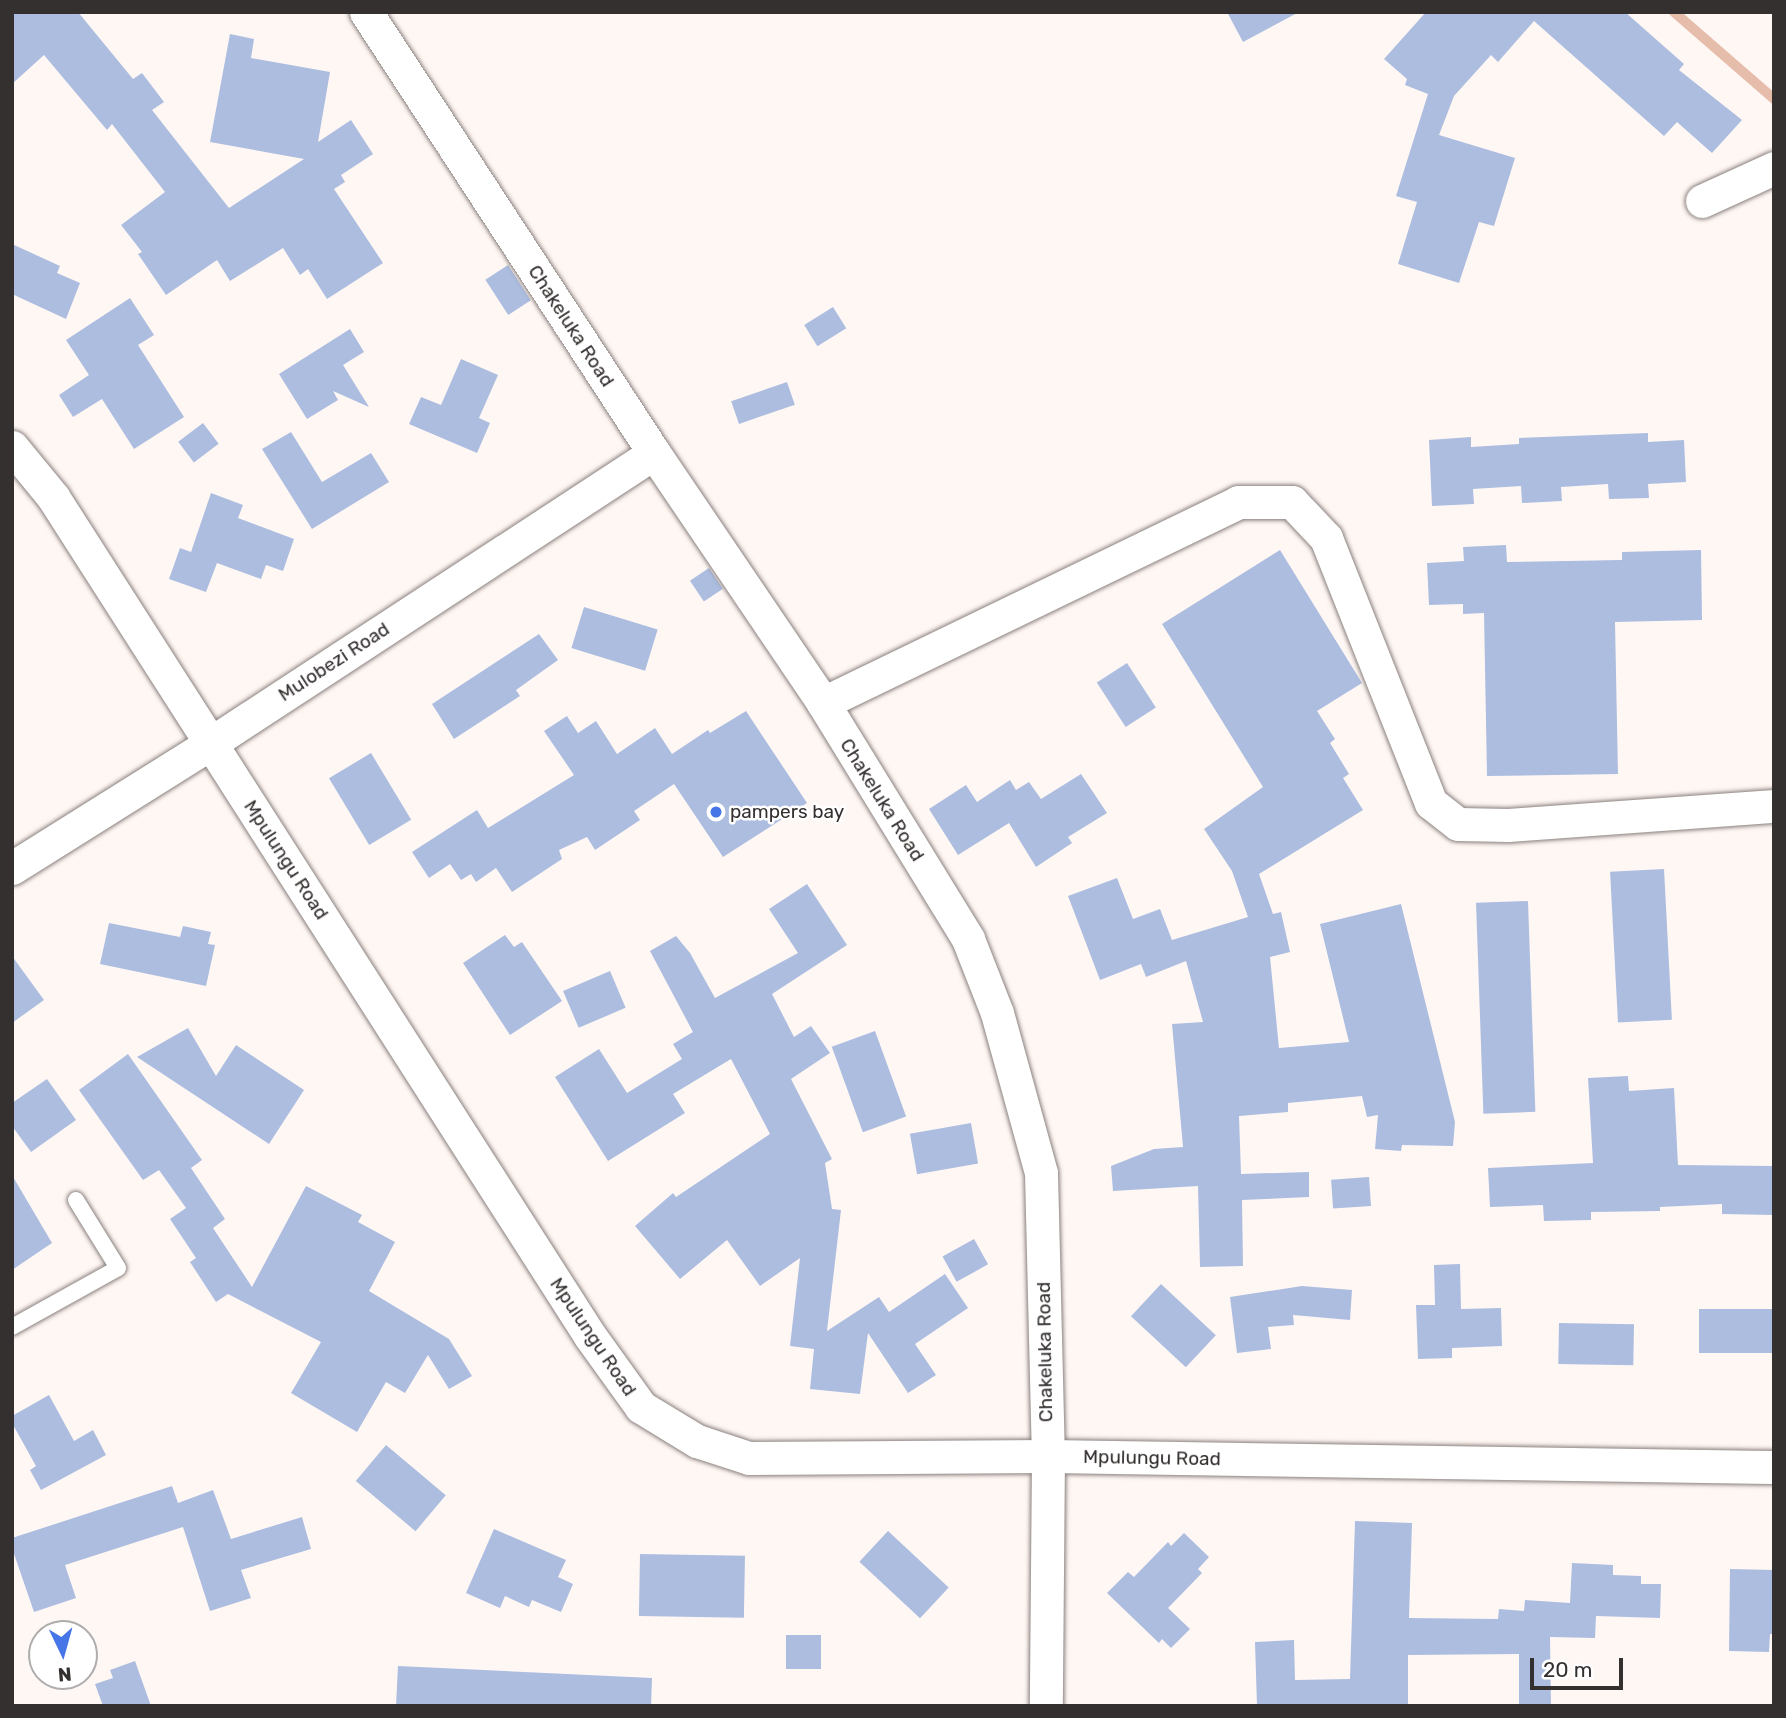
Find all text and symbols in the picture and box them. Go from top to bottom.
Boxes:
street label: Chakeluka Road [523,261,619,391]
street label: Mulobezi Road [274,618,394,706]
street label: Chakeluka Road [835,734,929,866]
street label: Mpulungu Road [239,796,333,924]
place label: pampers bay [730,801,844,823]
marker: pampers bay [708,804,724,820]
street label: Mpulungu Road [545,1273,641,1401]
street label: Chakeluka Road [1032,1282,1058,1422]
street label: Mpulungu Road [1083,1445,1221,1471]
north arrow [28,1620,98,1690]
scale bar [1534,1644,1627,1688]
text: 20 m [1543,1657,1592,1682]
text: N [57,1662,73,1686]

